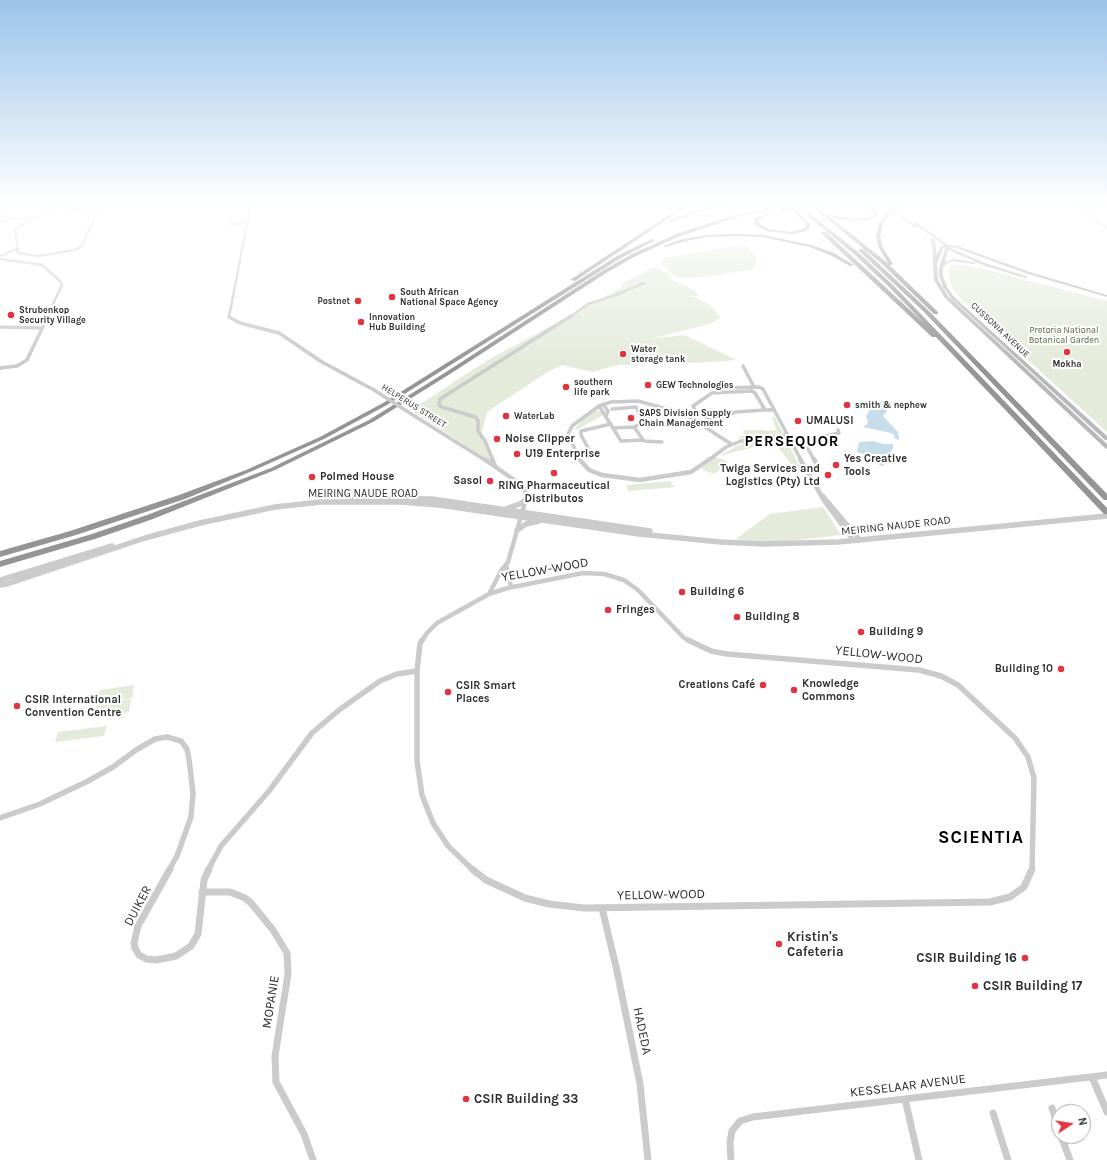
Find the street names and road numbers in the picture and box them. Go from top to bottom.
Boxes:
street label: CUSSONIA AVENUE [968,300,1032,360]
street label: HELPERUS STREET [380,382,448,430]
street label: MEIRING NAUDE ROAD [308,487,418,501]
street label: MEIRING NAUDE ROAD [841,514,951,538]
street label: YELLOW-WOOD [500,555,590,585]
street label: YELLOW-WOOD [834,643,924,667]
street label: DUIKER [121,883,155,929]
street label: YELLOW-WOOD [617,886,705,904]
street label: MOPANIE [259,974,283,1030]
street label: HADEDA [629,1006,655,1056]
street label: KESSELAAR AVENUE [849,1071,967,1101]

